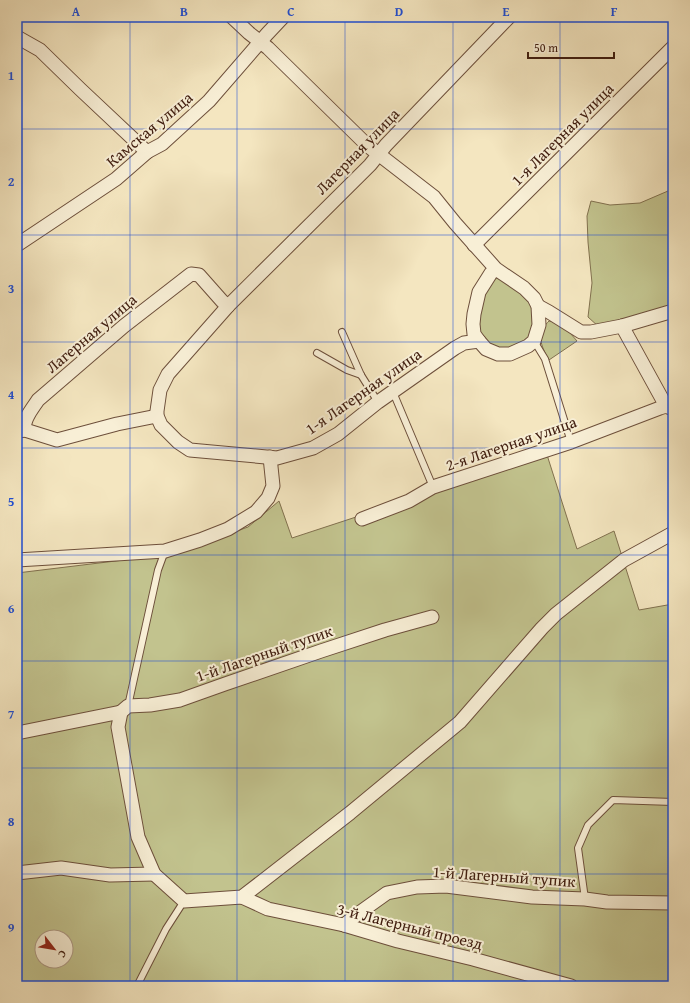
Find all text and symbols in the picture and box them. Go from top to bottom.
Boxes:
text: A [72,2,81,21]
text: B [180,2,188,21]
text: C [287,2,295,21]
text: D [395,2,403,21]
text: E [503,2,510,21]
text: F [611,2,618,21]
scale bar [528,34,614,60]
text: 50 m [534,39,558,56]
text: 1 [8,66,14,85]
street label: 1-я Лагерная улица [505,77,619,191]
street label: Камская улица [100,85,198,173]
street label: Лагерная улица [309,102,405,200]
text: 2 [8,172,15,191]
text: 3 [8,279,14,298]
street label: Лагерная улица [40,287,142,378]
street label: 1-я Лагерная улица [300,342,426,440]
text: 4 [8,385,15,404]
street label: 2-я Лагерная улица [442,409,580,477]
text: 5 [8,492,15,511]
text: 6 [8,599,15,618]
street label: 1-й Лагерный тупик [192,618,336,688]
text: 7 [8,705,15,724]
text: 8 [8,812,15,831]
street label: 1-й Лагерный тупик [432,859,577,893]
street label: 3-й Лагерный проезд [335,896,486,956]
text: 9 [8,918,15,937]
north arrow [34,929,74,969]
text: С [54,947,71,961]

